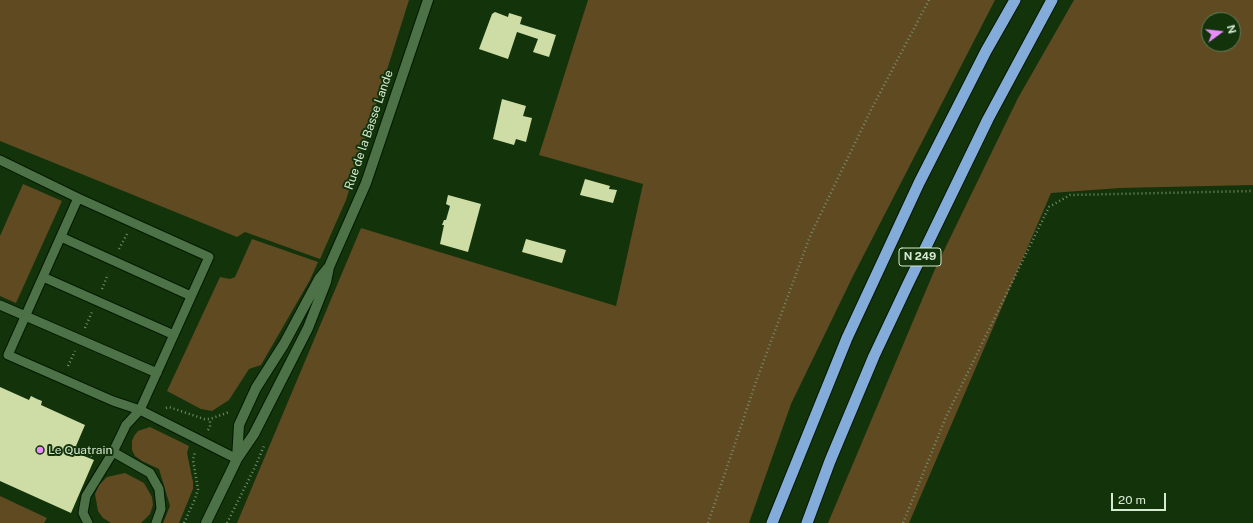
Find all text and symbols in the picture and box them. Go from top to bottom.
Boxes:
north arrow [1201,12,1241,52]
text: N [1225,23,1239,35]
street label: Rue de la Basse Lande [342,68,396,192]
road number: N 249 [899,248,941,266]
place label: Le Quatrain [48,443,112,457]
marker: Le Quatrain [35,445,45,455]
scale bar [1113,485,1168,511]
text: 20 m [1118,493,1146,507]

